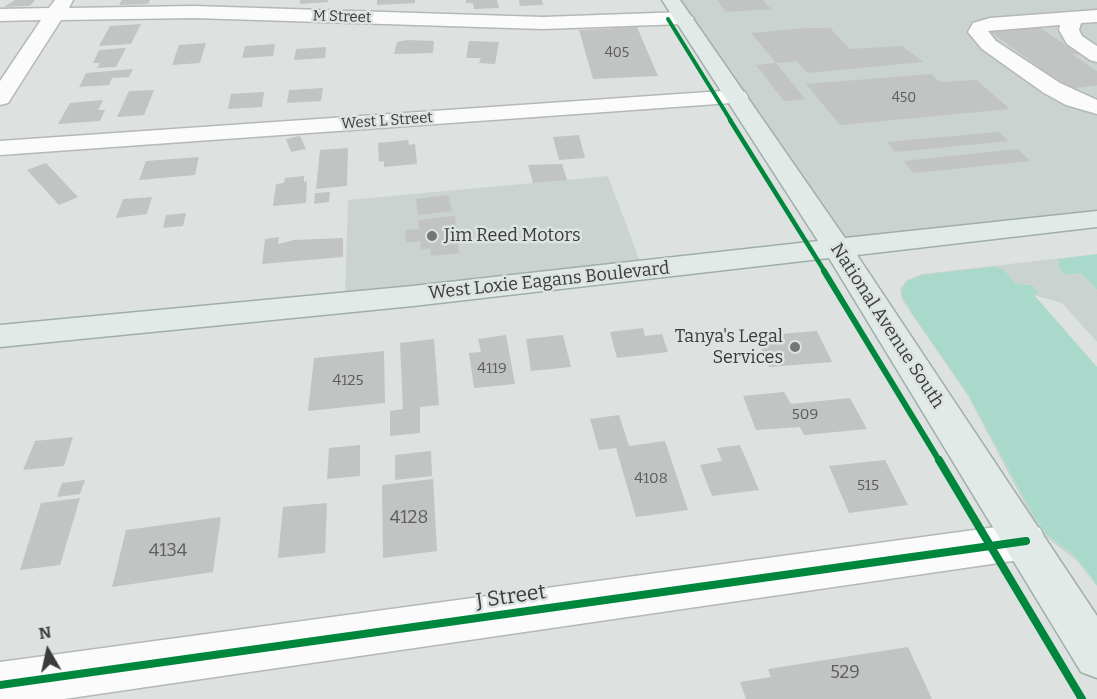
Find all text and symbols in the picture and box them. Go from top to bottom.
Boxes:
street label: M Street [312,7,372,27]
house number: 405 [605,45,629,61]
house number: 450 [892,90,916,106]
street label: West L Street [341,109,433,133]
place label: Jim Reed Motors [444,225,581,247]
marker: Jim Reed Motors [425,229,439,243]
street label: National Avenue South [826,239,948,413]
street label: West Loxie Eagans Boulevard [427,258,671,304]
place label: Tanya's Legal Services [675,326,783,368]
marker: Tanya's Legal Services [788,340,802,354]
house number: 4119 [477,360,507,378]
house number: 4125 [332,372,364,390]
house number: 509 [792,406,818,424]
house number: 4108 [634,470,668,488]
house number: 515 [857,477,879,495]
house number: 4128 [390,507,428,529]
house number: 4134 [149,540,187,562]
street label: J Street [474,580,548,614]
north arrow [18,621,78,681]
text: N [38,622,53,643]
house number: 529 [830,662,860,684]

